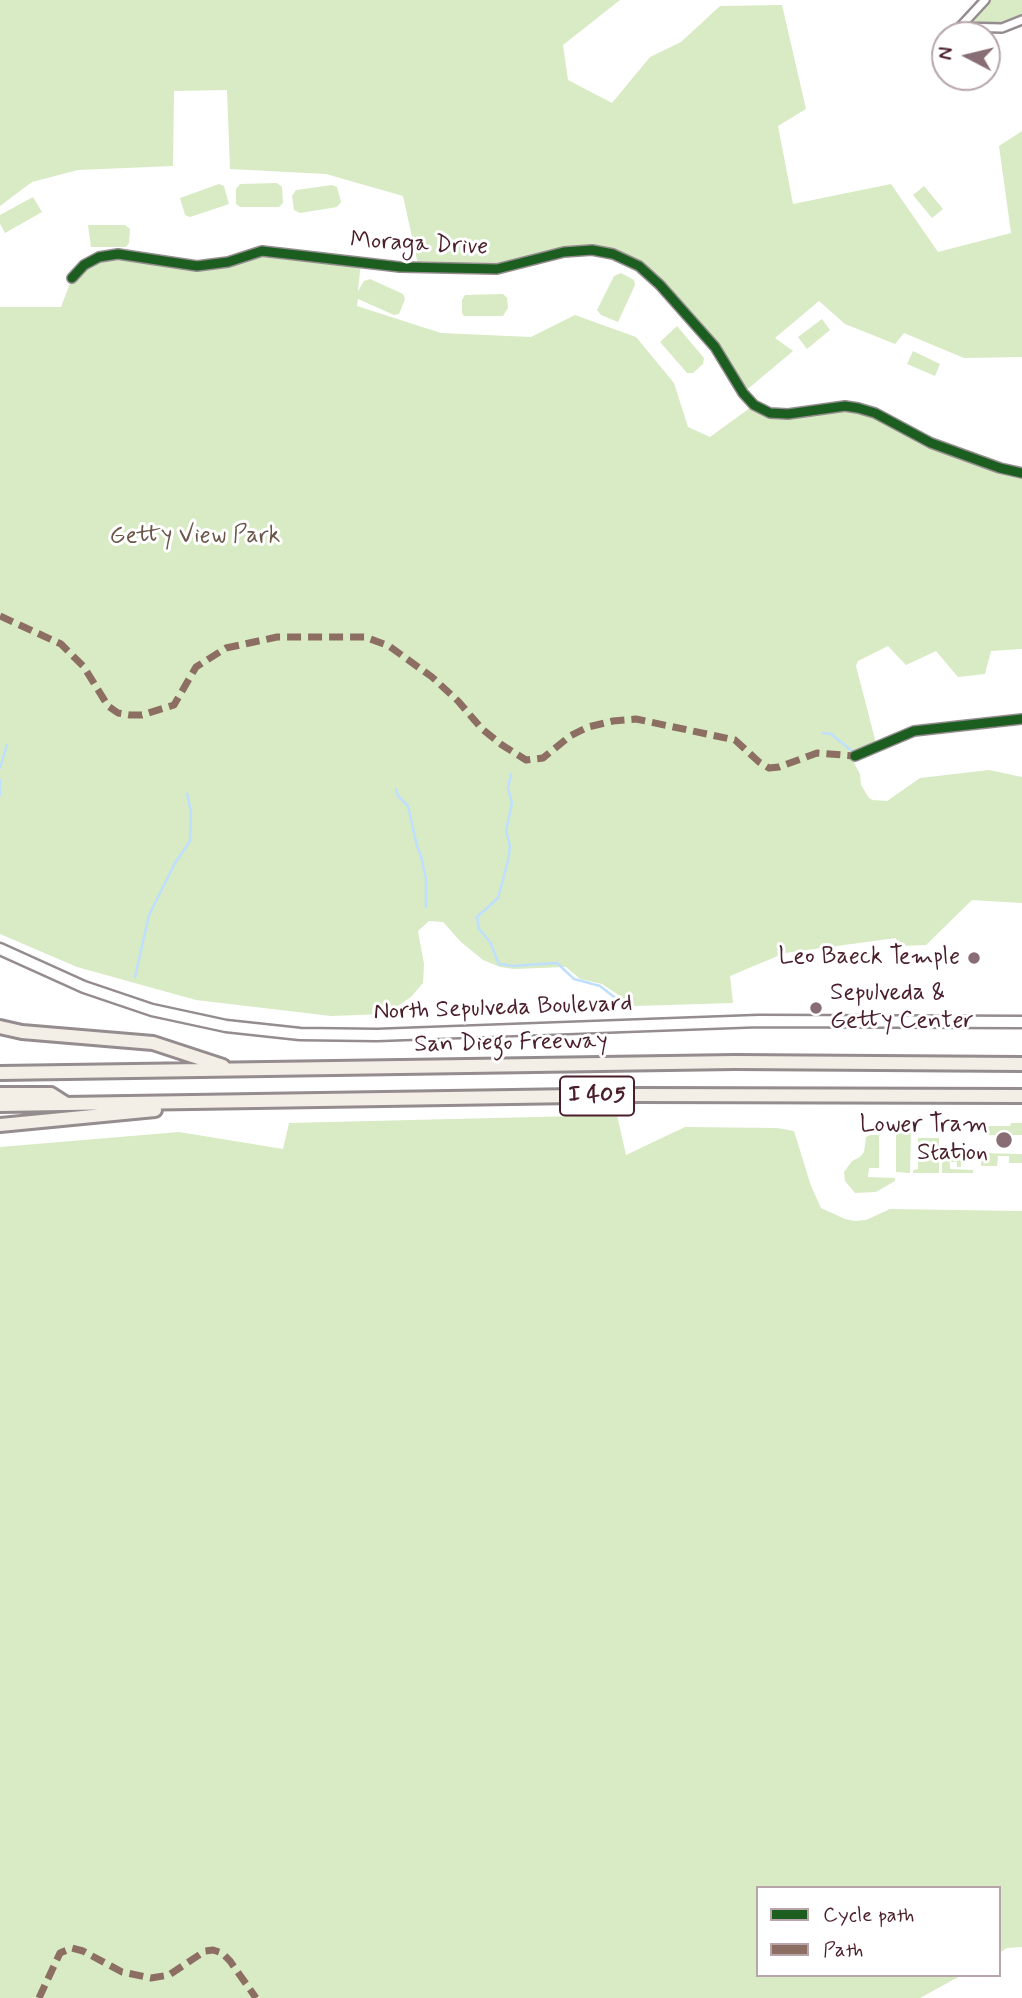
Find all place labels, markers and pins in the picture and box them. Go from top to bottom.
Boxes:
place label: Leo Baeck Temple [779,944,960,972]
marker: Leo Baeck Temple [966,950,982,966]
place label: Sepulveda & Getty Center [830,980,974,1036]
marker: Sepulveda & Getty Center [808,1000,824,1016]
place label: Lower Tram Station [860,1112,988,1168]
marker: Lower Tram Station [994,1130,1014,1150]

